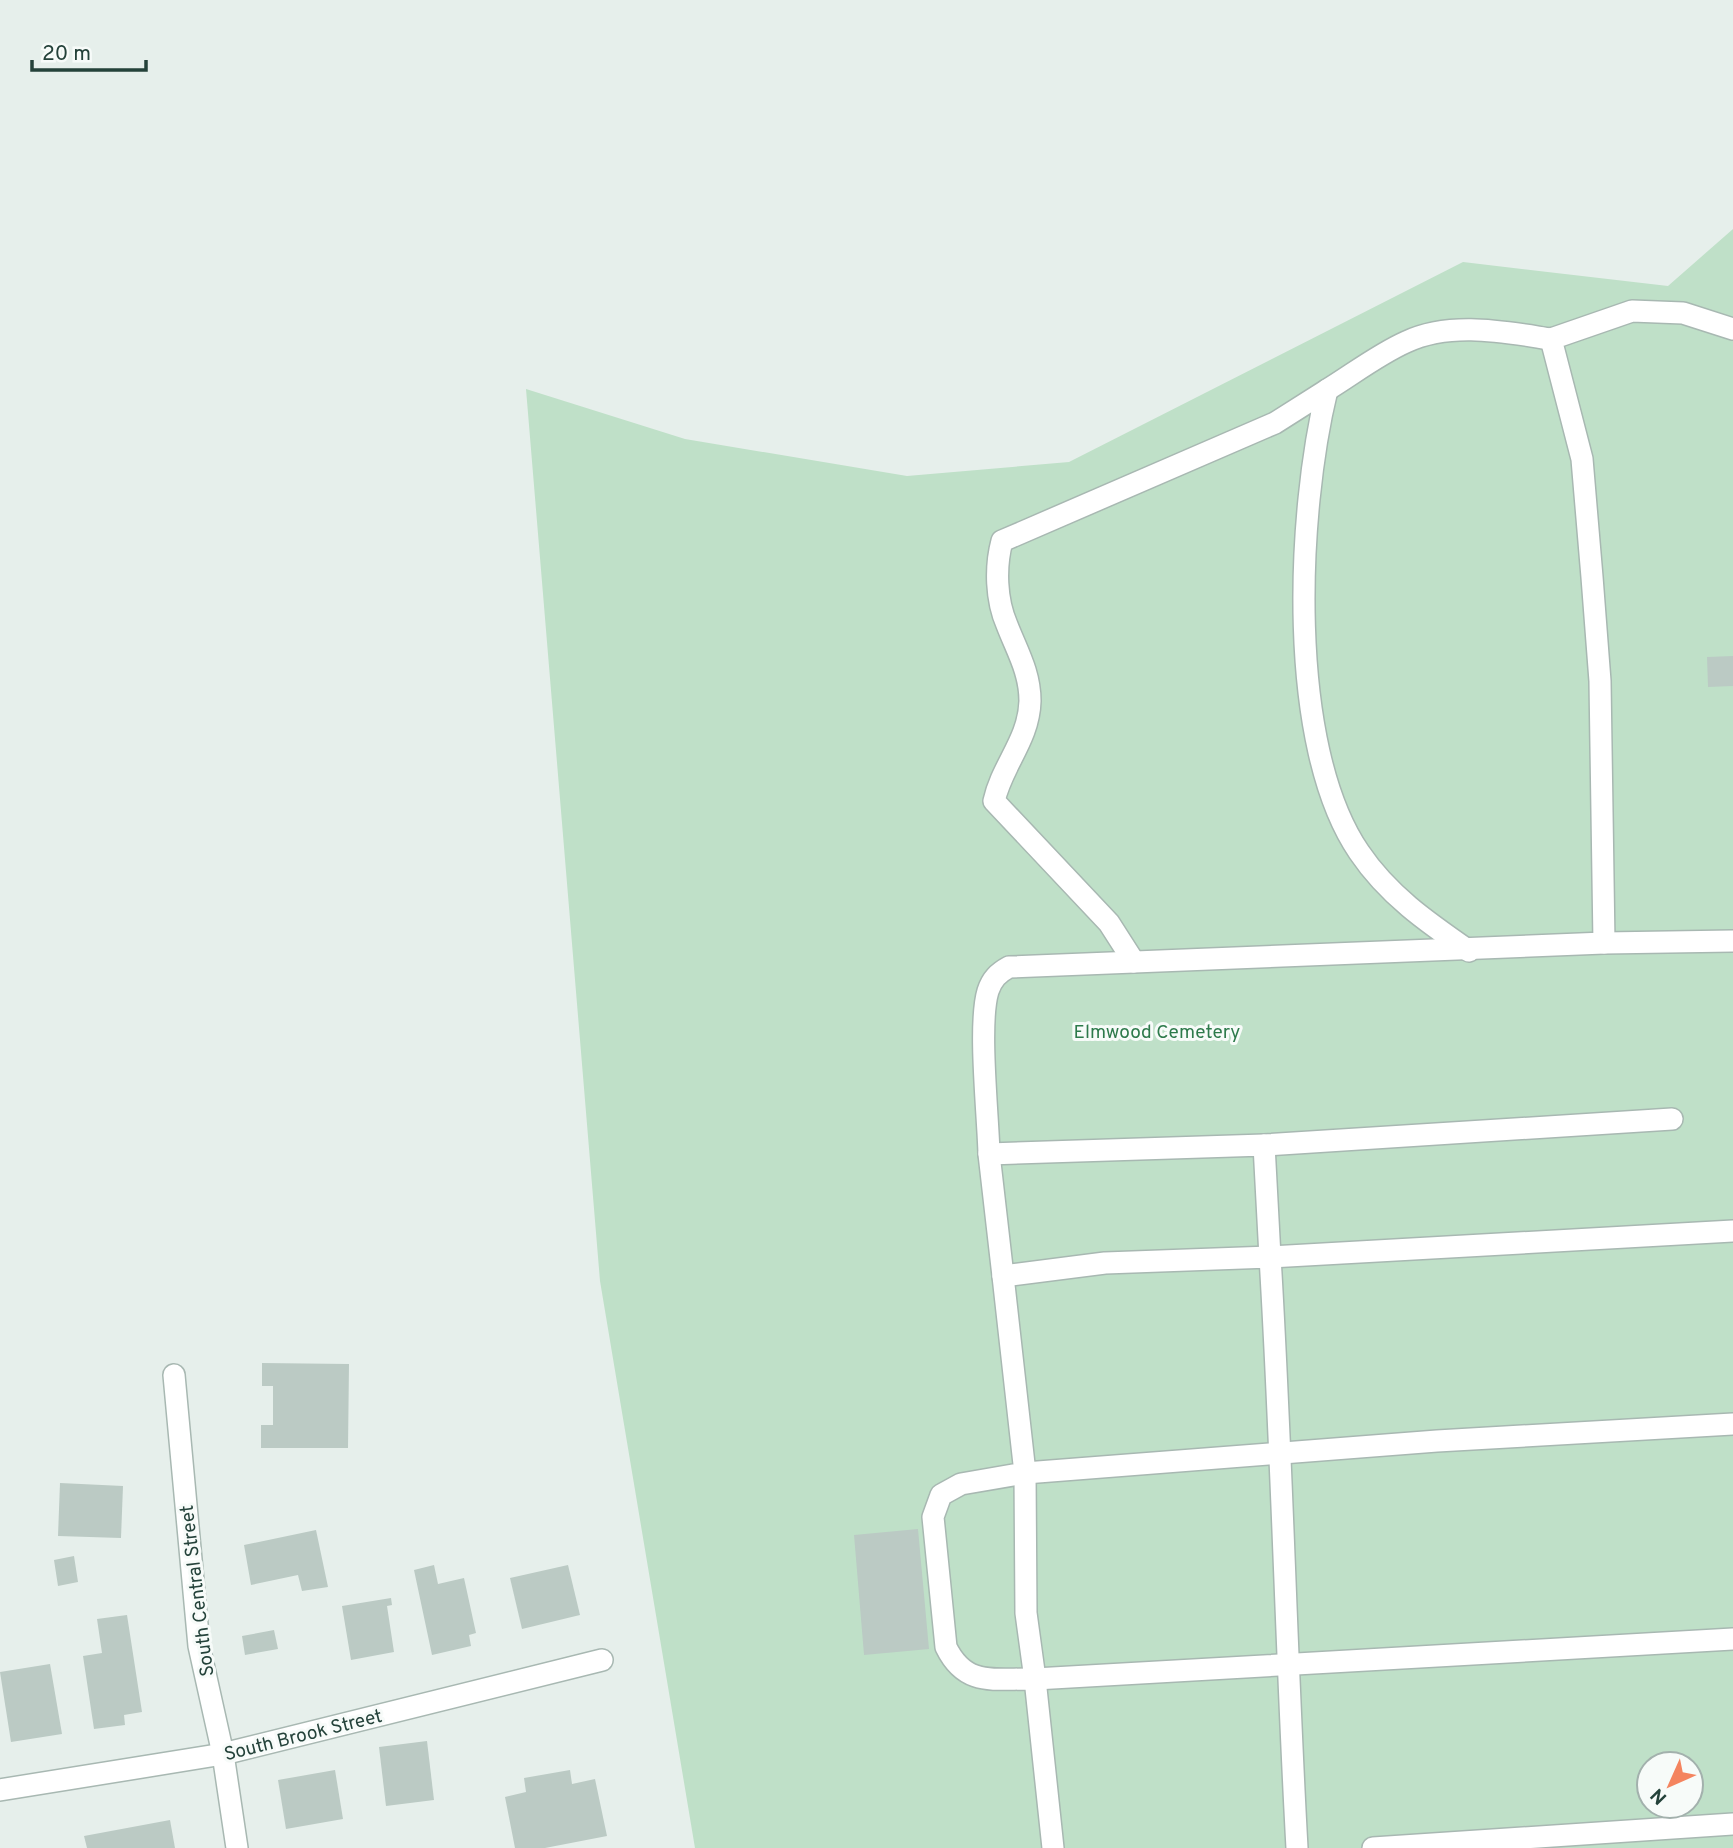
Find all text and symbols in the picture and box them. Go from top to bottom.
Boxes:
scale bar [32,28,145,72]
text: 20 m [42,41,91,68]
park label: Elmwood Cemetery [1074,1021,1240,1045]
street label: South Central Street [176,1504,220,1678]
street label: South Brook Street [222,1705,385,1767]
north arrow [1635,1750,1705,1820]
text: N [1646,1782,1673,1809]

